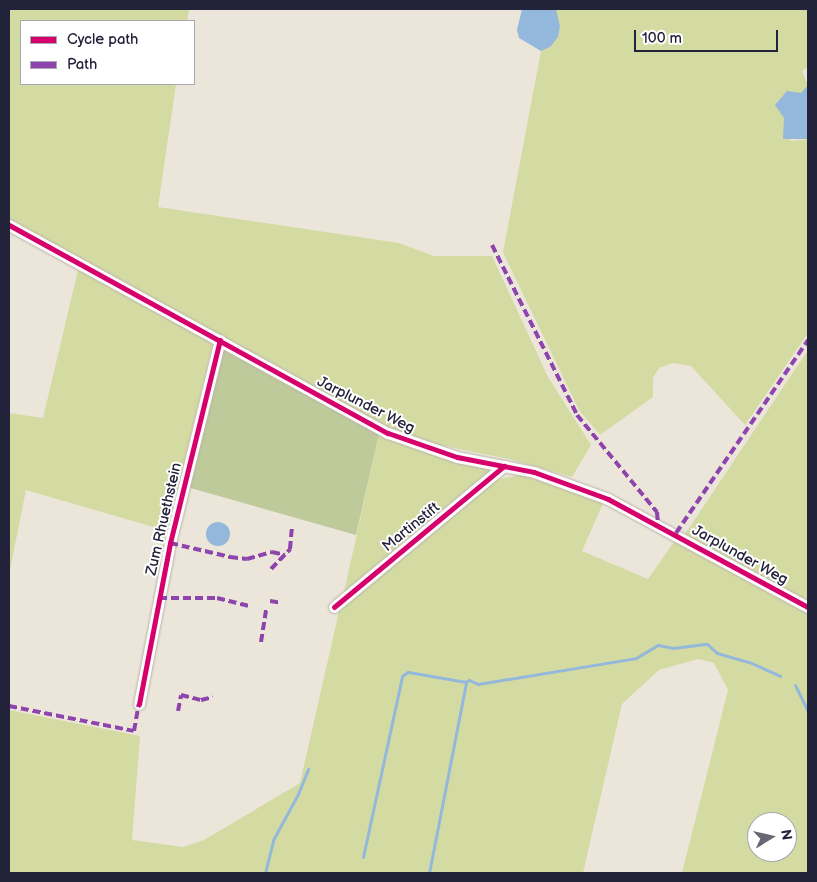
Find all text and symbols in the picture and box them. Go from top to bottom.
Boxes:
legend [20,20,195,85]
scale bar [637,20,781,52]
text: 100 m [642,29,682,48]
text: Cycle path [67,30,138,49]
text: Path [67,55,97,74]
street label: Jarplunder Weg [314,373,418,437]
street label: Zum Rhuethstein [142,461,186,577]
street label: Martinstift [379,498,443,556]
street label: Jarplunder Weg [689,521,791,589]
north arrow [747,812,797,862]
text: N [777,828,796,841]

